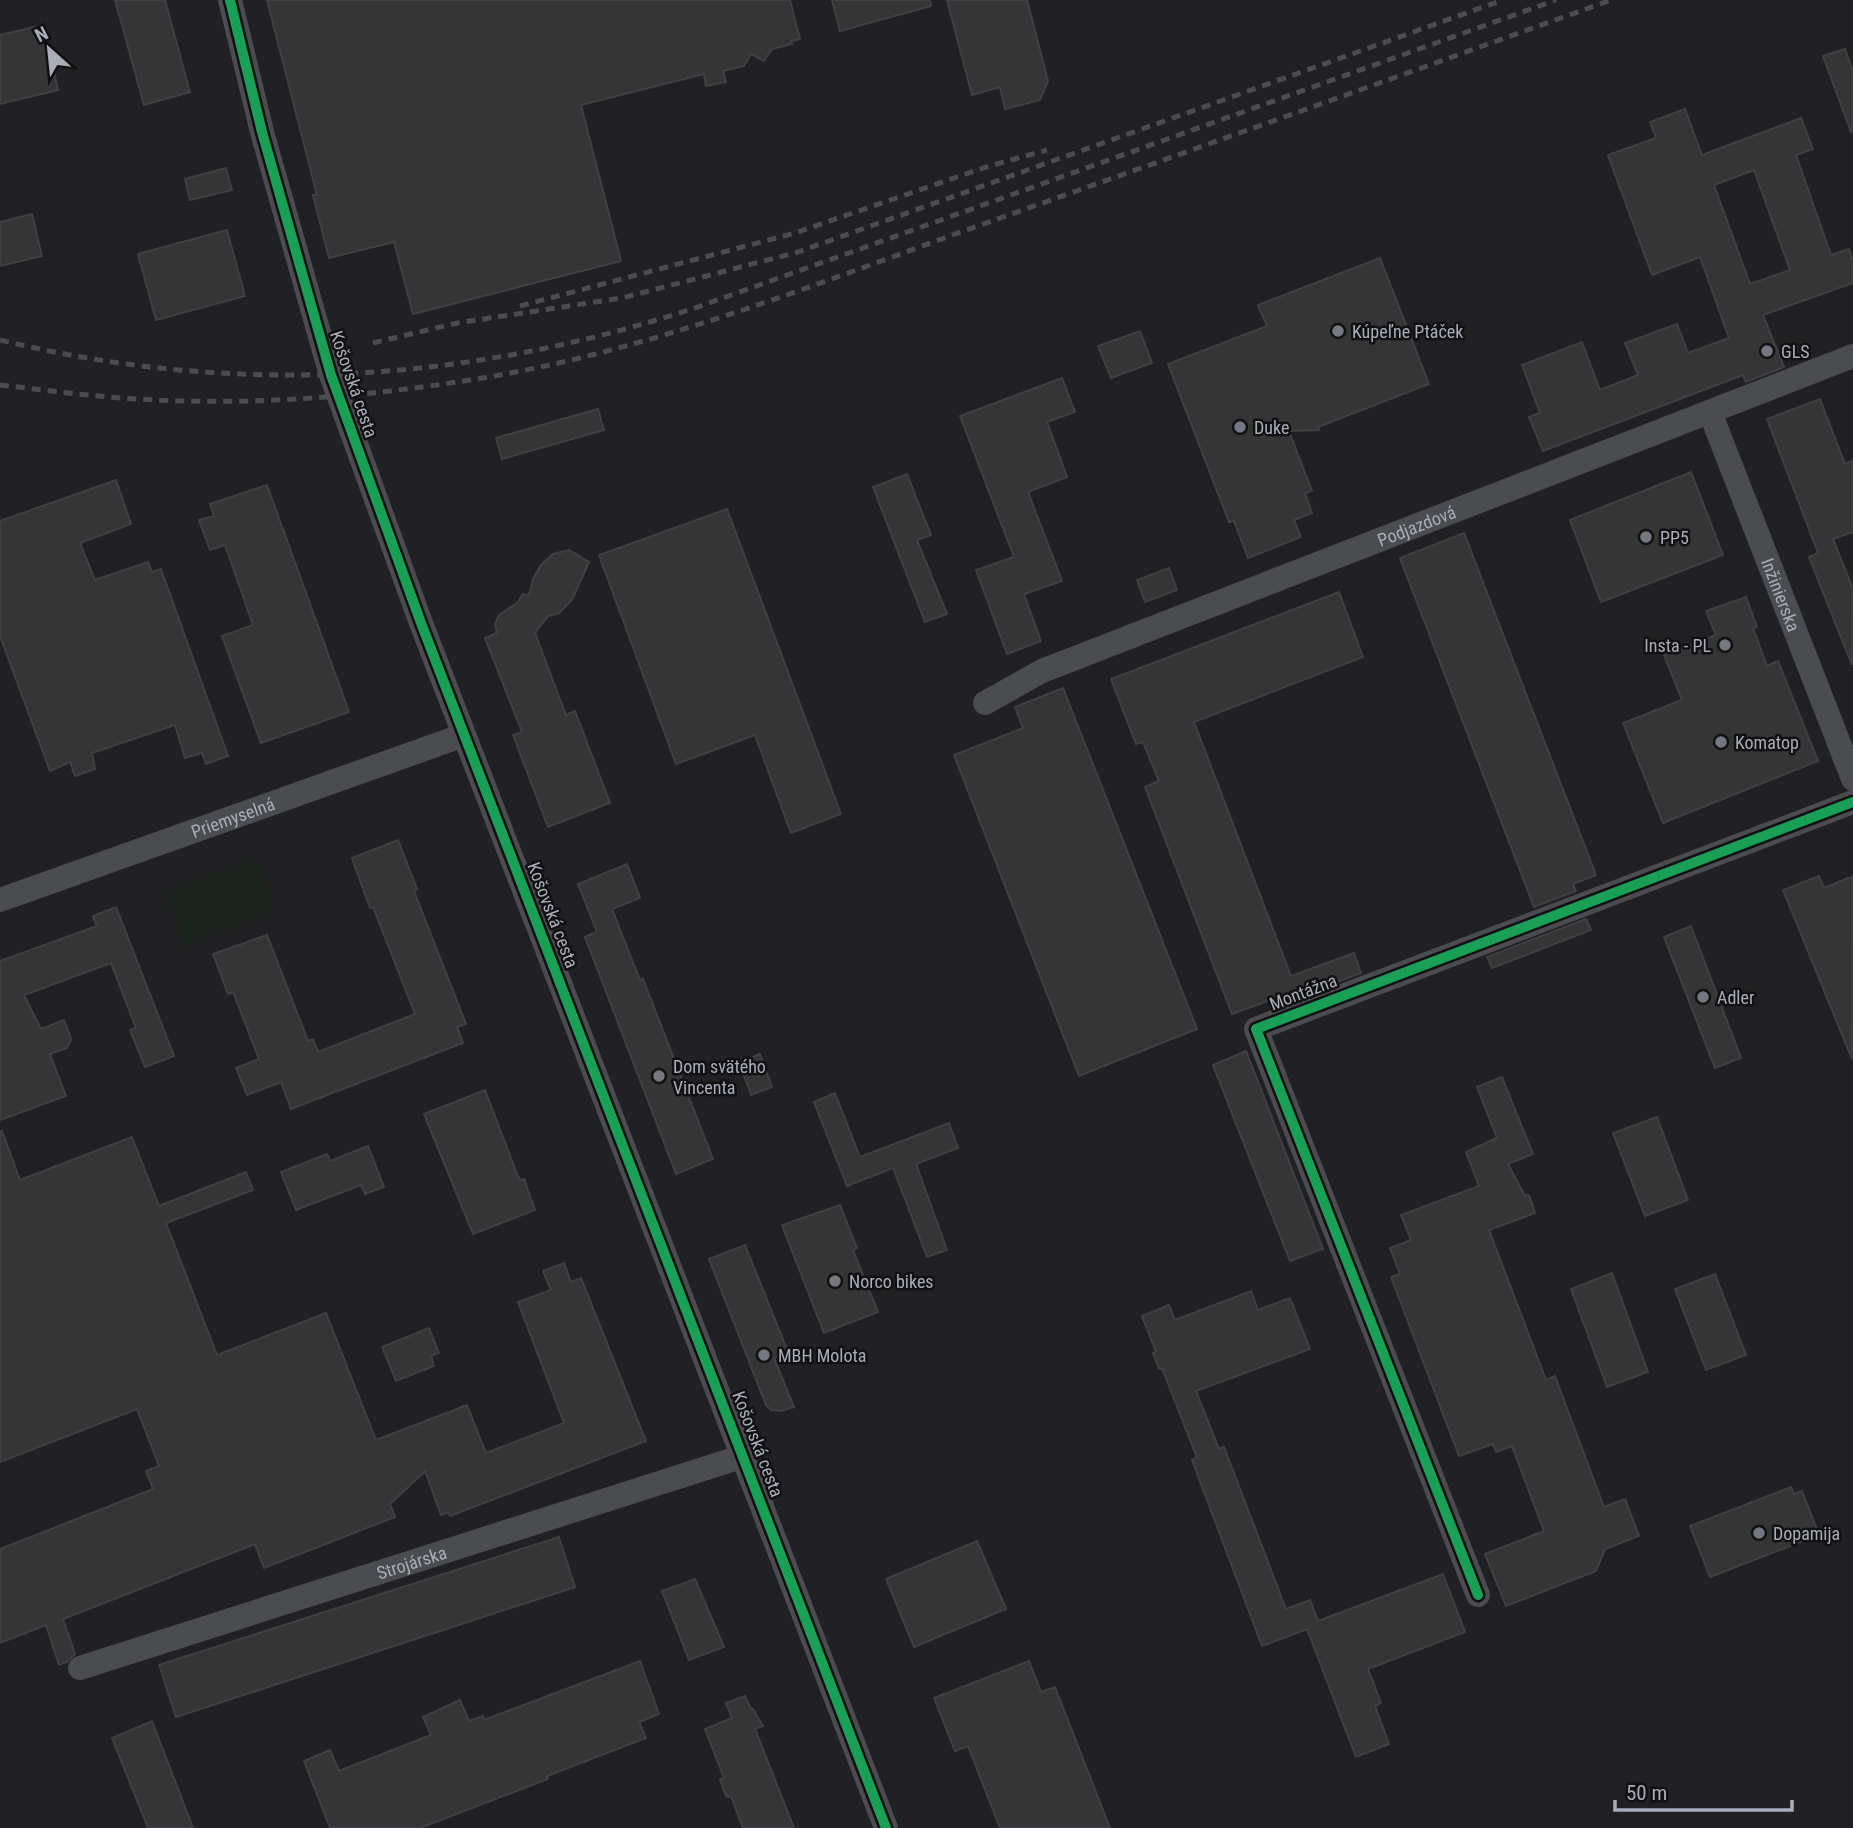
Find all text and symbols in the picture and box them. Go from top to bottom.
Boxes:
north arrow [14,14,84,84]
text: N [31,21,52,47]
place label: Kúpeľne Ptáček [1352,321,1463,342]
marker: Kúpeľne Ptáček [1330,323,1346,339]
street label: Košovská cesta [326,328,382,440]
place label: GLS [1781,341,1810,362]
marker: GLS [1759,343,1775,359]
place label: Duke [1254,417,1289,438]
marker: Duke [1232,419,1248,435]
street label: Podjazdová [1374,501,1459,550]
place label: PP5 [1660,527,1689,548]
marker: PP5 [1638,529,1654,545]
street label: Inžinierska [1757,555,1805,634]
place label: Insta - PL [1644,635,1711,656]
marker: Insta - PL [1717,637,1733,653]
place label: Komatop [1735,732,1799,753]
marker: Komatop [1713,734,1729,750]
street label: Priemyselná [188,793,277,842]
street label: Košovská cesta [523,859,583,971]
street label: Montážna [1266,970,1340,1014]
place label: Adler [1717,987,1755,1008]
marker: Adler [1695,989,1711,1005]
place label: Dom svätého Vincenta [673,1056,766,1098]
marker: Dom svätého Vincenta [651,1068,667,1084]
place label: Norco bikes [849,1271,934,1292]
marker: Norco bikes [827,1273,843,1289]
place label: MBH Molota [778,1345,866,1366]
marker: MBH Molota [756,1347,772,1363]
street label: Košovská cesta [728,1388,788,1500]
place label: Dopamija [1773,1523,1840,1544]
marker: Dopamija [1751,1525,1767,1541]
street label: Strojárska [374,1541,449,1583]
scale bar [1615,1769,1792,1813]
text: 50 m [1626,1781,1667,1805]

